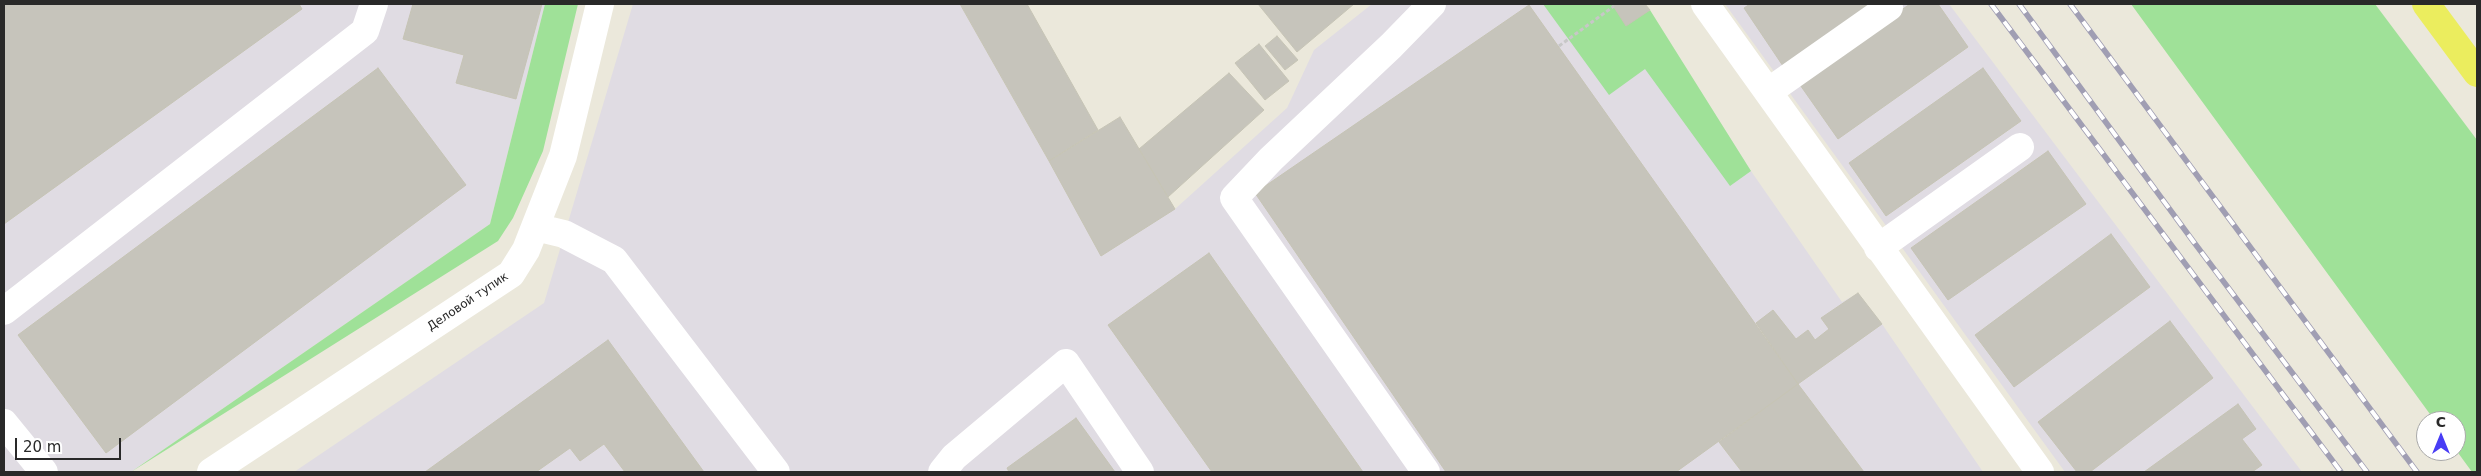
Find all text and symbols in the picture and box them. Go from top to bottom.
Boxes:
street label: Деловой тупик [425,270,511,334]
north arrow [2416,411,2466,461]
text: С [2436,414,2446,430]
scale bar [18,428,124,460]
text: 20 m [23,438,61,456]

